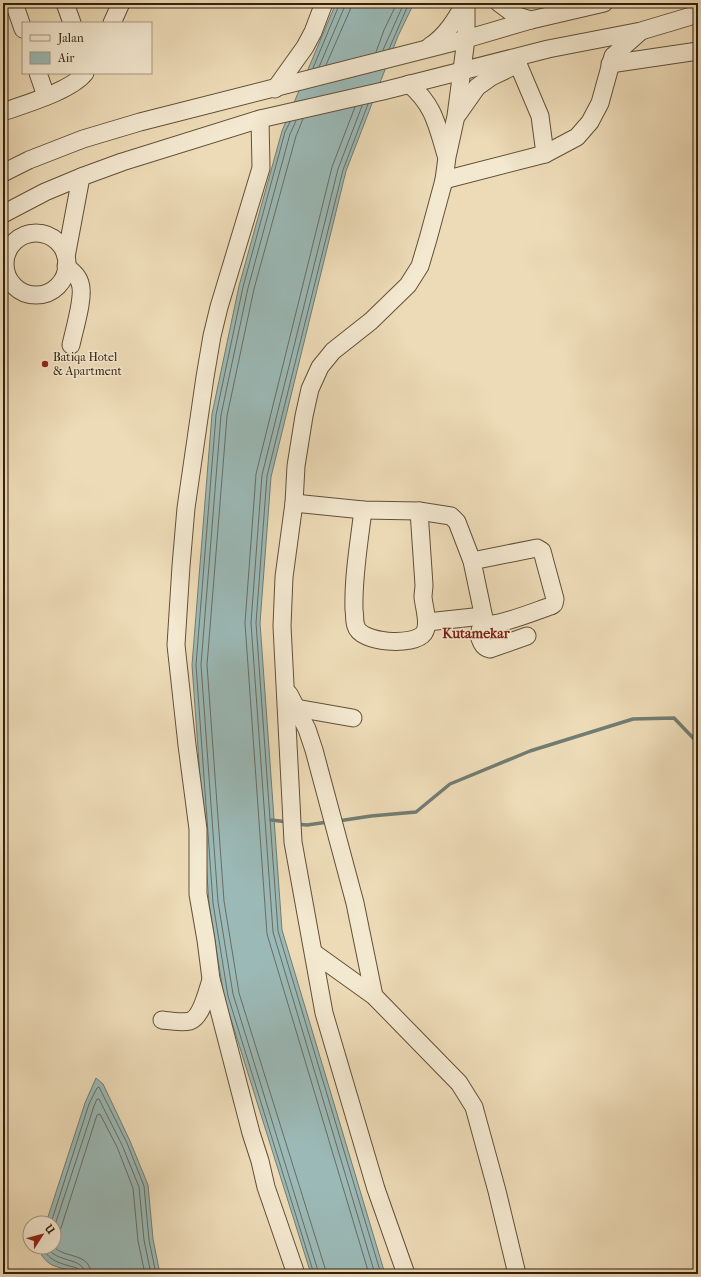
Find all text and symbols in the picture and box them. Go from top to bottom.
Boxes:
legend [22,22,152,74]
text: Jalan [57,31,84,45]
text: Air [57,51,75,65]
place label: Batiqa Hotel & Apartment [53,350,122,378]
marker: Batiqa Hotel & Apartment [40,359,50,369]
district label: Kutamekar [442,625,511,642]
north arrow [22,1215,62,1255]
text: U [41,1221,58,1237]

